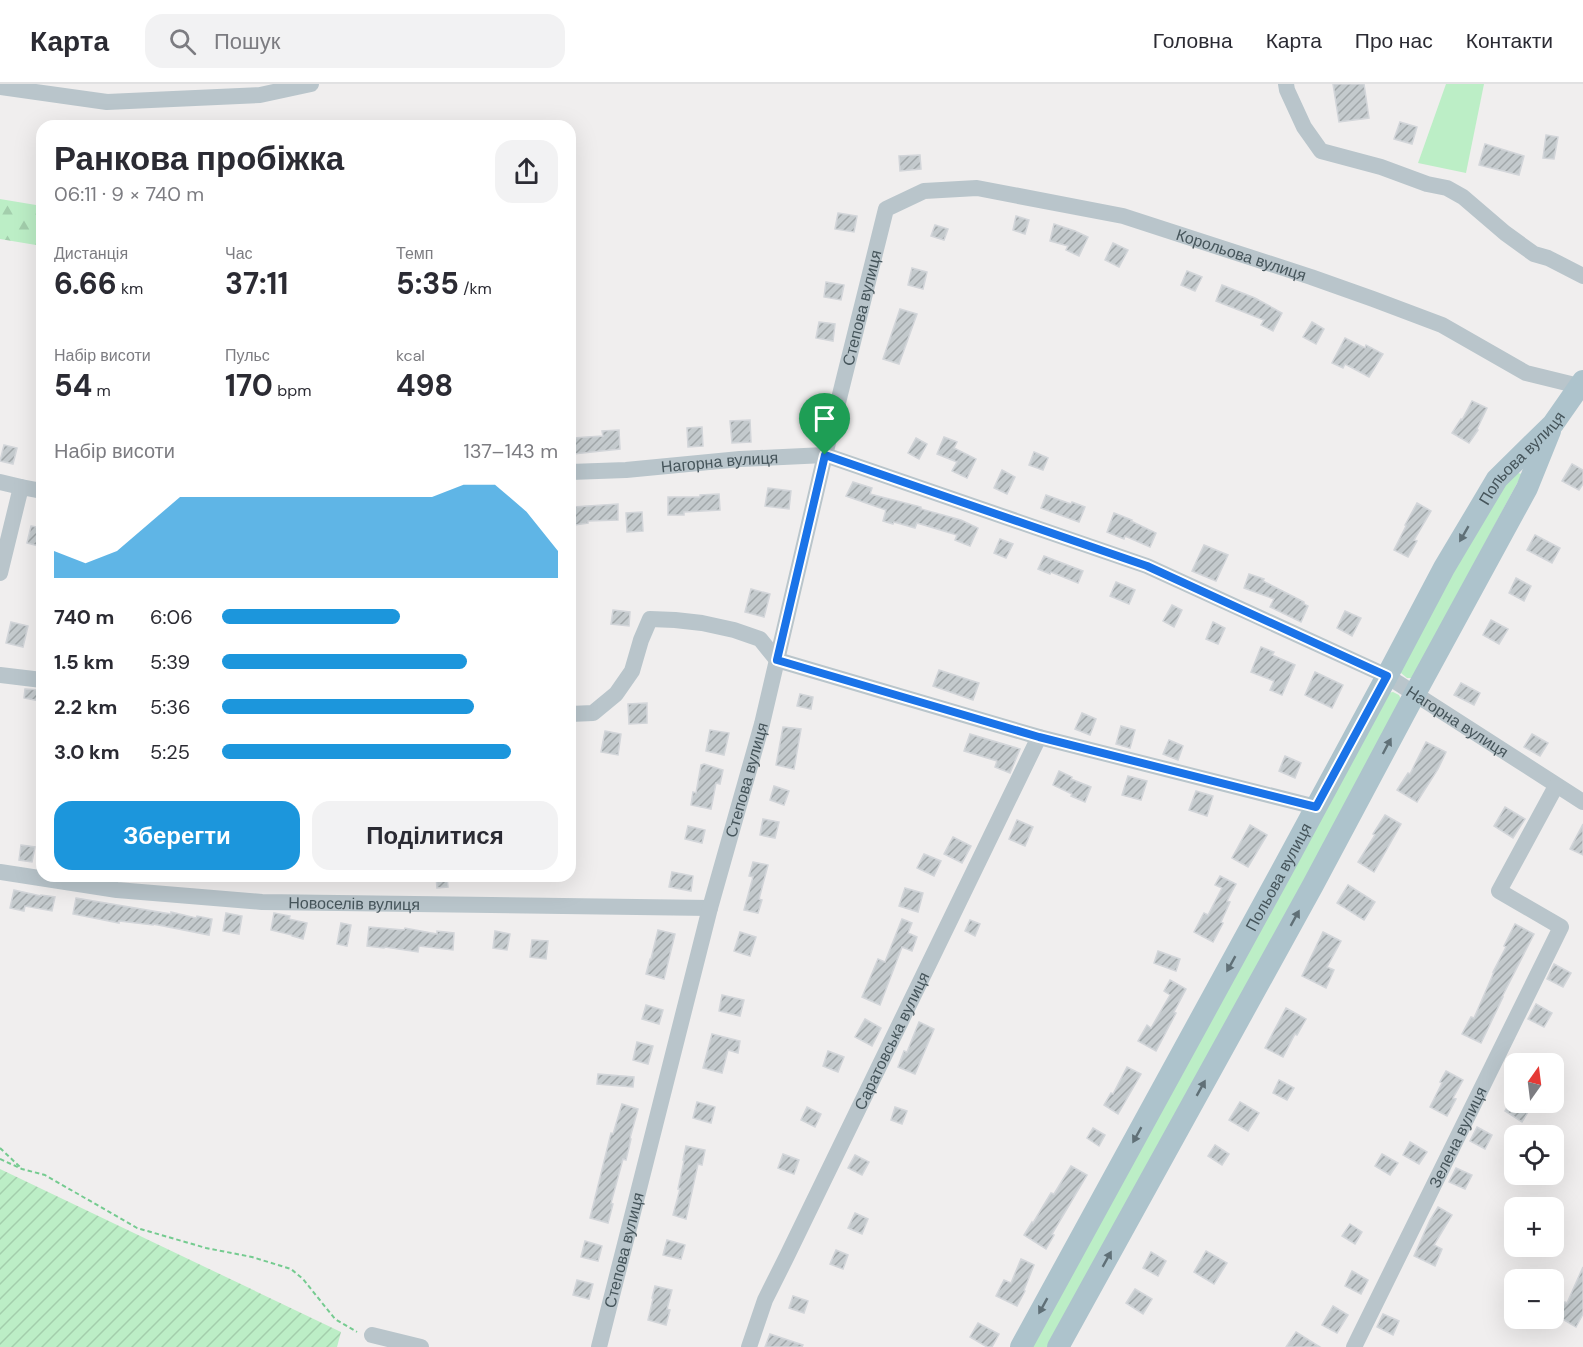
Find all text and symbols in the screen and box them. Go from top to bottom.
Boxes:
search box [145,14,565,68]
text: Карта [30,23,109,60]
icon: search [166,25,199,58]
text: Пошук [214,27,280,56]
text: Головна [1153,27,1233,55]
text: Карта [1266,27,1322,55]
text: Про нас [1355,27,1433,55]
text: Контакти [1466,27,1553,55]
text: Ранкова пробіжка [54,137,344,180]
button: share [495,140,558,203]
text: 06:11 · 9 × 740 m [54,181,204,207]
street label: Корольова вулиця [1174,223,1309,285]
text: Дистанція [54,243,128,264]
text: Час [225,243,253,264]
text: Темп [396,243,433,264]
street label: Степова вулиця [837,248,886,368]
text: 6.66 [54,264,117,303]
text: 37:11 [225,264,288,303]
text: 5:35 [396,264,459,303]
text: km [117,278,143,299]
text: /km [459,278,492,299]
text: Набір висоти [54,345,151,366]
text: Пульс [225,345,270,366]
text: kcal [396,345,425,366]
text: 54 [54,366,92,405]
text: 170 [225,366,273,405]
text: 498 [396,366,453,405]
text: m [92,380,111,401]
text: bpm [273,380,312,401]
pin [799,393,850,455]
icon: arrive [808,402,841,435]
street label: Польова вулиця [1474,407,1569,508]
text: Набір висоти [54,438,175,464]
text: 137–143 m [464,438,558,464]
street label: Нагорна вулиця [660,447,779,477]
one-way arrow [1459,526,1469,543]
text: 740 m [54,604,114,630]
text: 6:06 [150,604,193,630]
text: 1.5 km [54,649,114,675]
text: 5:39 [150,649,190,675]
street label: Нагорна вулиця [1402,681,1513,762]
text: 2.2 km [54,694,117,720]
text: 5:36 [150,694,191,720]
street label: Степова вулиця [720,720,772,840]
one-way arrow [1382,737,1392,754]
text: 3.0 km [54,739,119,765]
text: 5:25 [150,739,190,765]
button: Зберегти [54,801,300,870]
button: Поділитися [312,801,558,870]
street label: Польова вулиця [1240,819,1316,935]
street label: Новоселів вулиця [288,892,420,915]
one-way arrow [1290,909,1300,926]
one-way arrow [1226,956,1236,973]
street label: Саратовська вулиця [849,968,934,1113]
north arrow [1504,1053,1564,1113]
map controls [1504,1053,1564,1329]
one-way arrow [1196,1080,1206,1097]
street label: Зелена вулиця [1424,1083,1491,1191]
button: locate [1504,1125,1564,1185]
one-way arrow [1132,1127,1142,1144]
street label: Степова вулиця [599,1190,648,1310]
button: + [1504,1197,1564,1257]
one-way arrow [1102,1250,1112,1267]
button: − [1504,1269,1564,1329]
one-way arrow [1038,1298,1048,1315]

